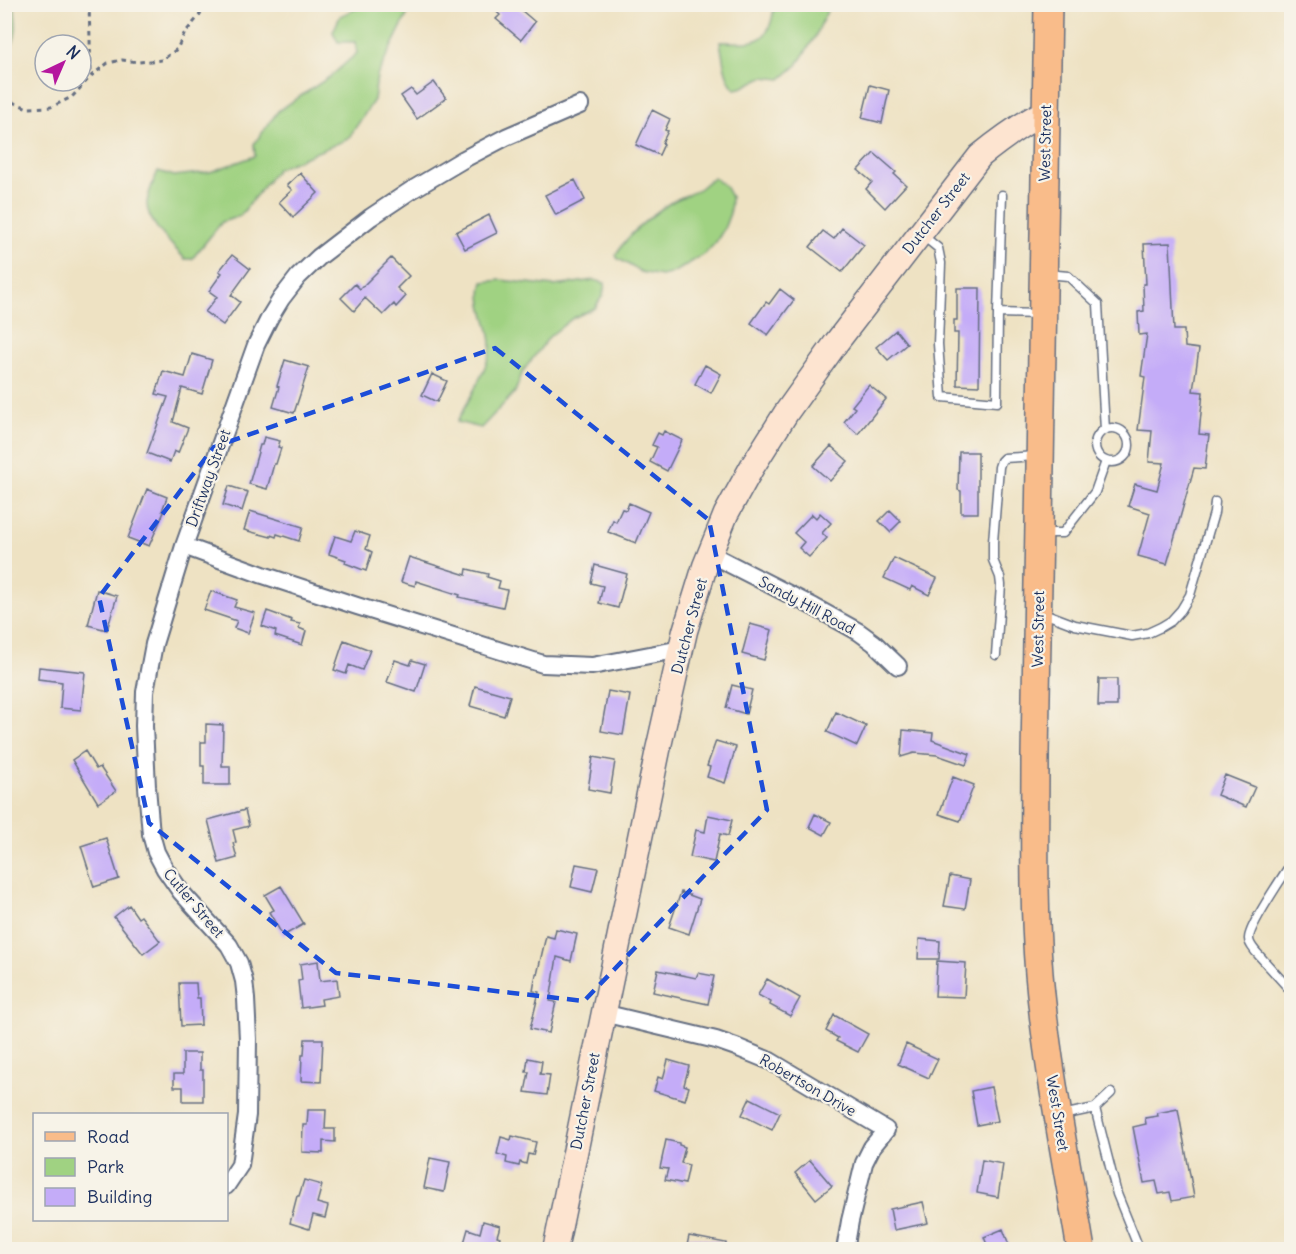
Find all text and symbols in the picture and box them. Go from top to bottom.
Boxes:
north arrow [33,33,93,93]
text: N [62,41,84,63]
street label: West Street [1035,105,1055,181]
street label: Dutcher Street [898,168,974,258]
street label: Driftway Street [182,427,234,529]
street label: Sandy Hill Road [756,572,858,638]
street label: Dutcher Street [667,576,711,676]
street label: West Street [1028,591,1048,667]
street label: Cutler Street [160,864,228,942]
street label: Robertson Drive [756,1050,860,1120]
street label: Dutcher Street [566,1051,604,1151]
street label: West Street [1043,1074,1073,1152]
legend [33,1113,228,1221]
text: Road [87,1125,130,1148]
text: Park [87,1155,124,1178]
text: Building [87,1185,152,1208]

